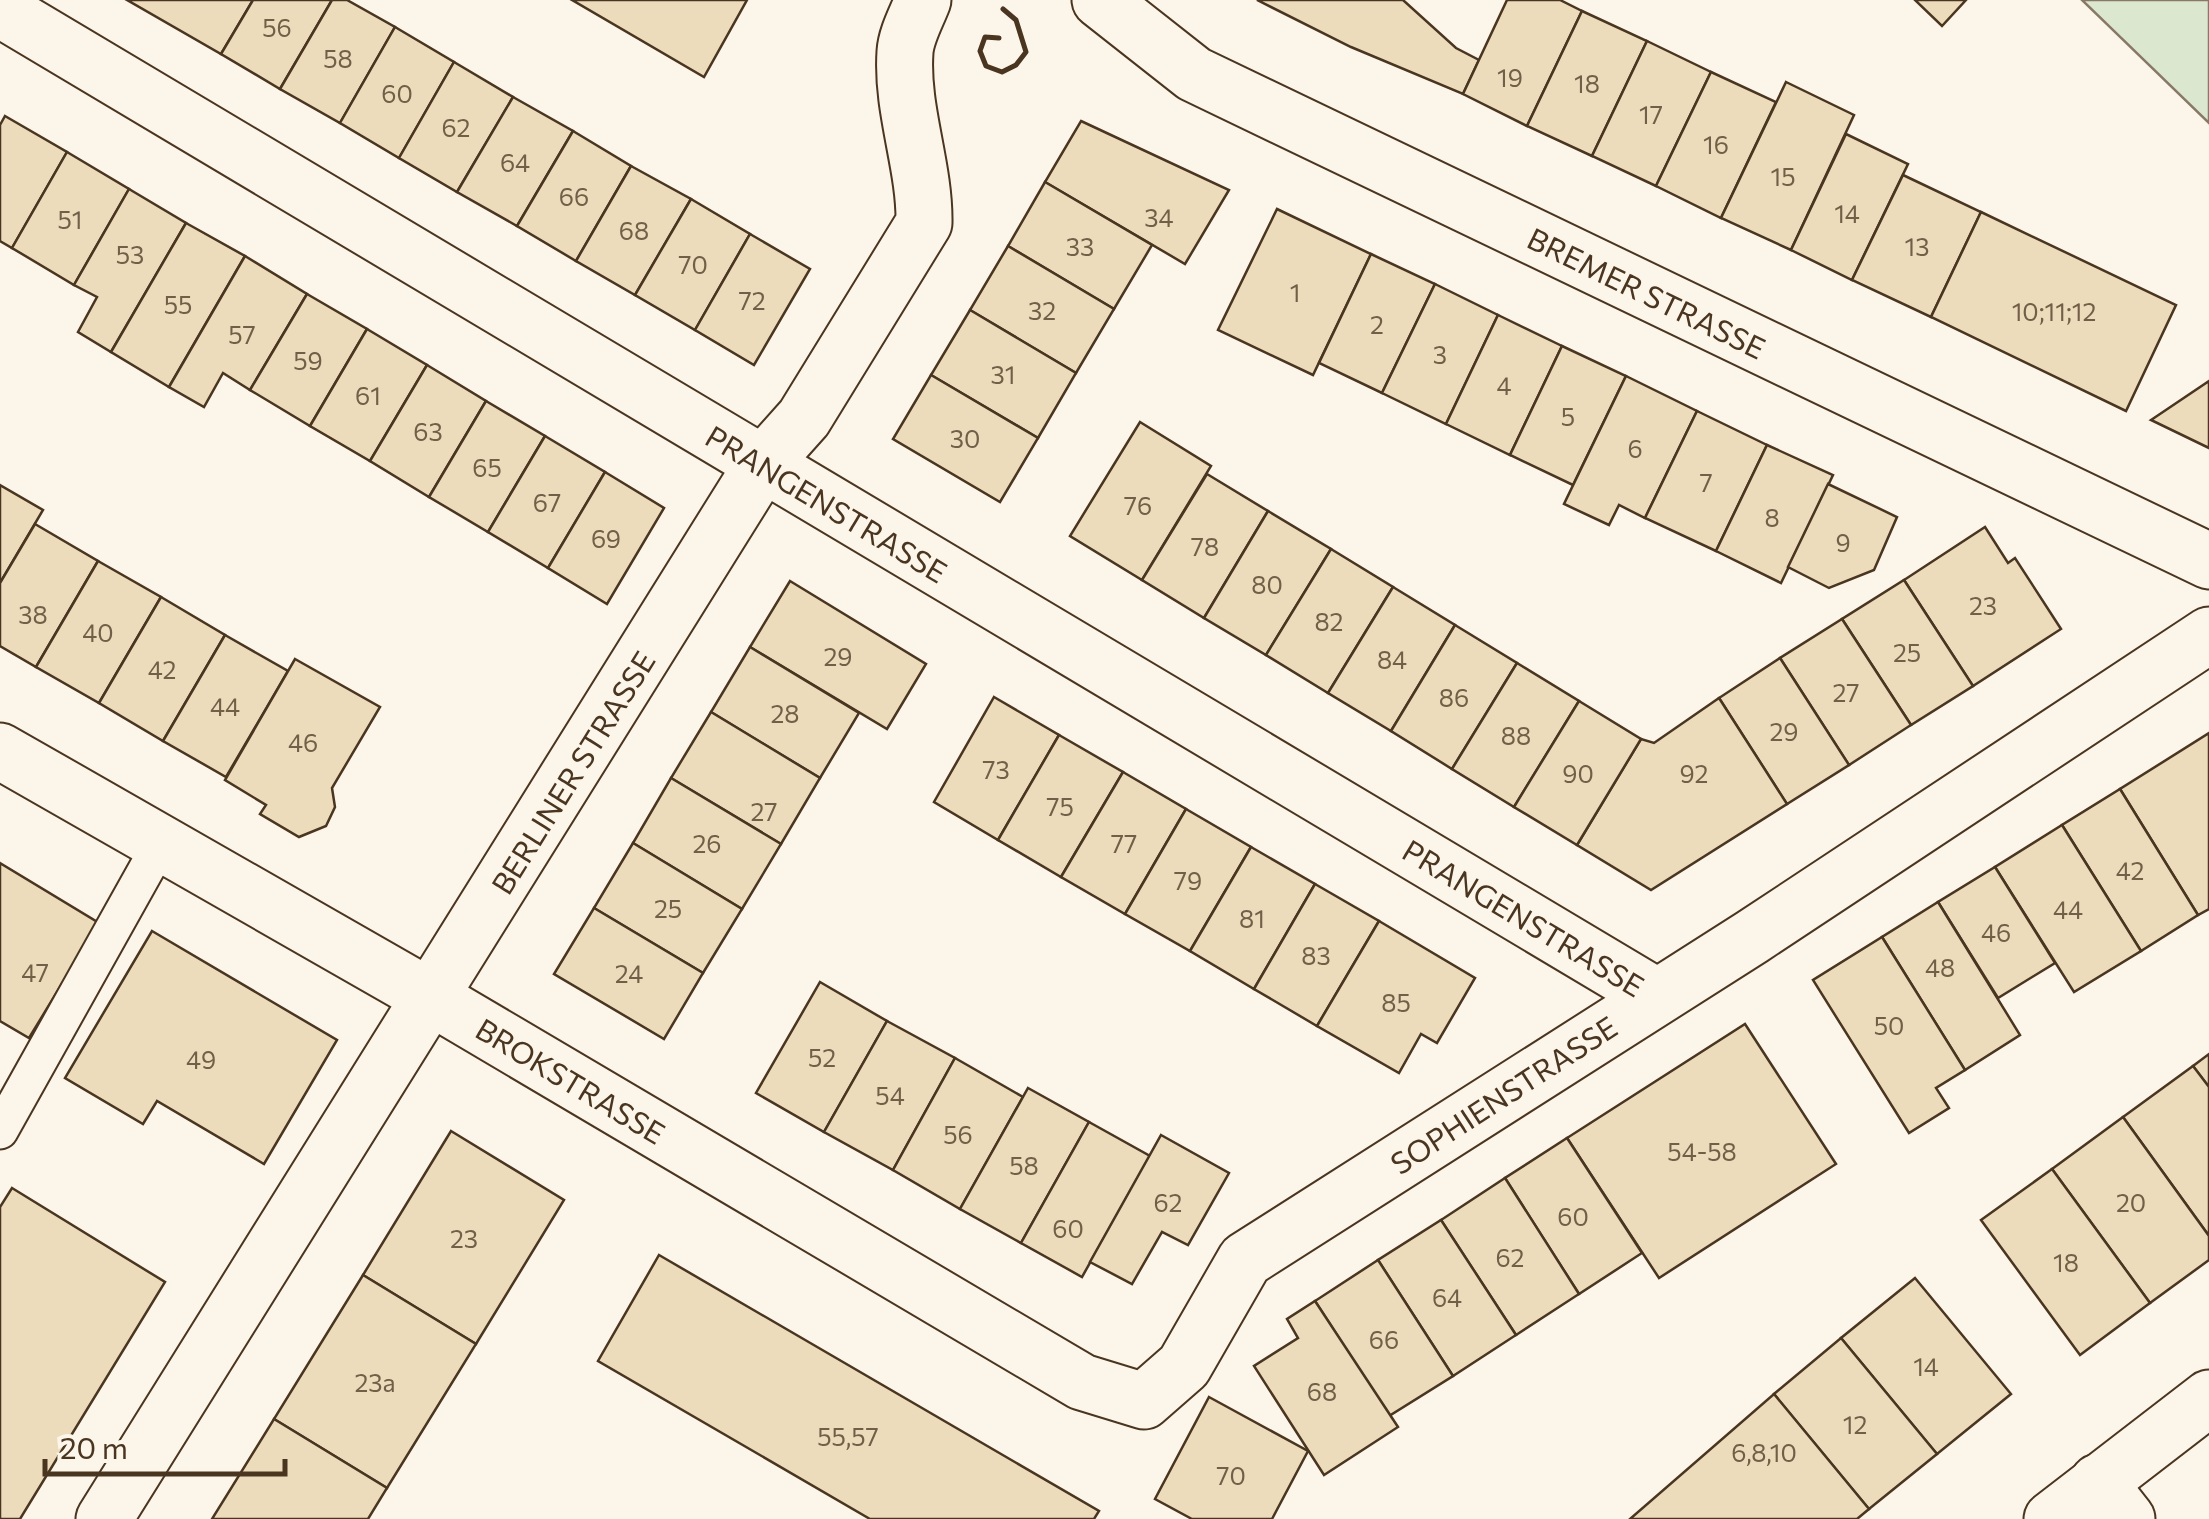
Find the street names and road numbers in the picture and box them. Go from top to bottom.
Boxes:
street label: BREMER STRASSE [1522,218,1772,366]
street label: PRANGENSTRASSE [700,416,954,590]
street label: BERLINER STRASSE [482,644,662,900]
street label: PRANGENSTRASSE [1397,830,1651,1004]
street label: SOPHIENSTRASSE [1383,1007,1623,1181]
street label: BROKSTRASSE [470,1009,672,1151]

